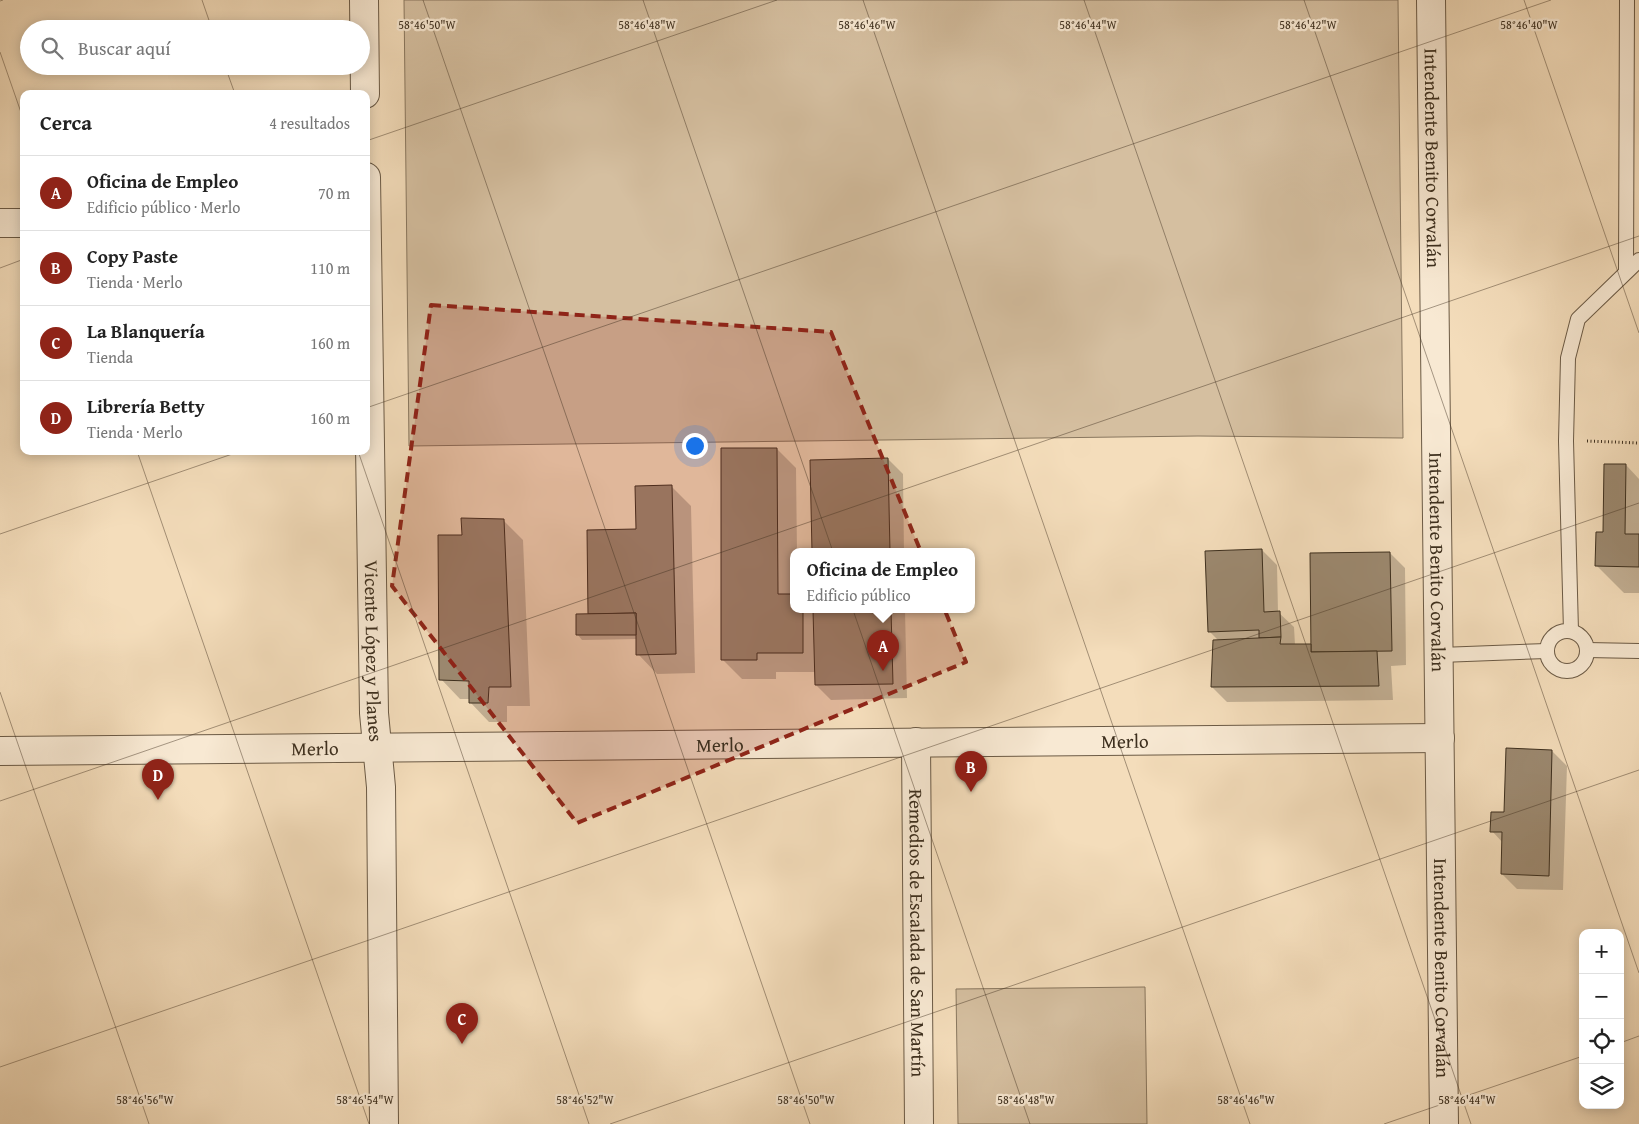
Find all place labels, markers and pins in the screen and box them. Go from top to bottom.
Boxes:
pin: A [867,630,899,671]
pin: B [955,751,987,792]
pin: D [142,759,174,800]
pin: C [446,1003,478,1044]

